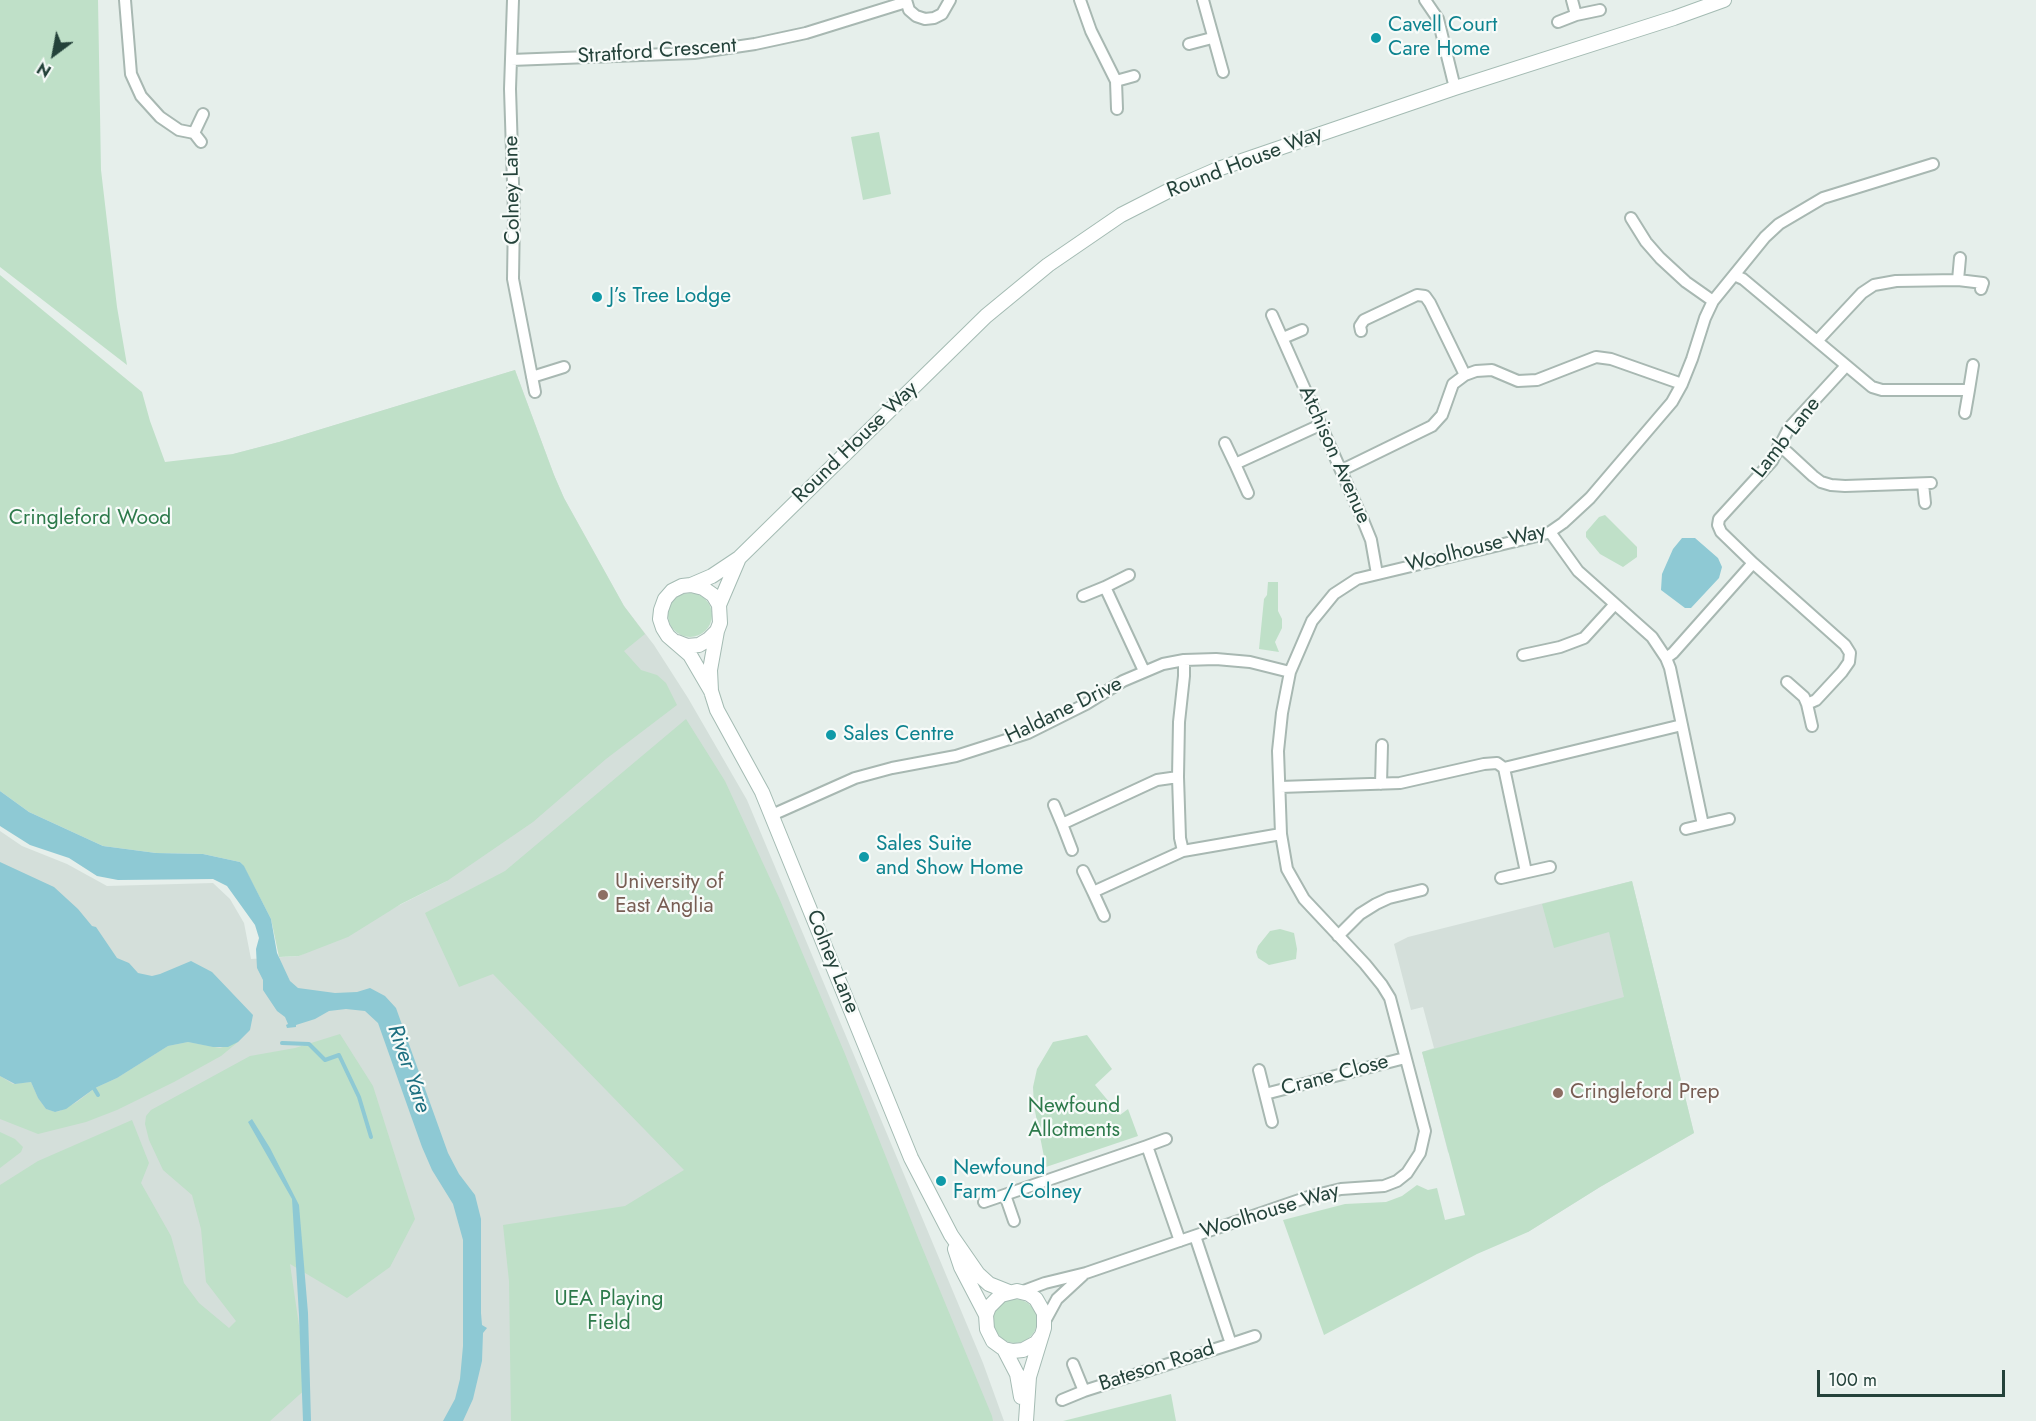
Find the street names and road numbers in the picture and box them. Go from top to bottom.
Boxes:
street label: Stratford Crescent [577,34,737,70]
street label: Round House Way [1164,122,1326,204]
street label: Colney Lane [499,135,527,245]
street label: Round House Way [788,377,924,509]
street label: Atchison Avenue [1292,382,1376,528]
street label: Lamb Lane [1748,393,1826,483]
street label: Woolhouse Way [1403,519,1549,579]
street label: Haldane Drive [1001,672,1127,750]
street label: Colney Lane [800,907,864,1017]
street label: Crane Close [1279,1050,1391,1102]
street label: Woolhouse Way [1198,1179,1342,1245]
street label: Bateson Road [1096,1336,1218,1398]

